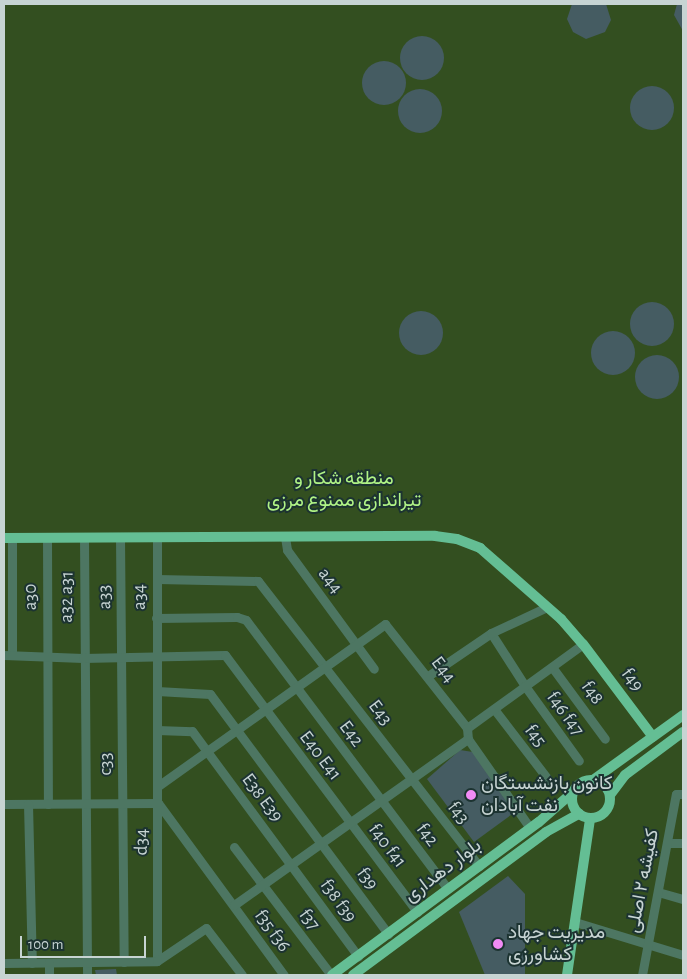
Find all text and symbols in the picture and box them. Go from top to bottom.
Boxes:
park label: منطقه شکار و تیراندازی ممنوع مرزی [267,468,421,512]
street label: a44 [313,563,347,599]
street label: a32 a31 [55,571,79,623]
street label: a30 [20,584,42,610]
street label: a34 [129,584,151,610]
street label: a33 [93,585,117,609]
street label: E44 [426,652,460,688]
street label: f49 [616,664,648,696]
street label: f48 [576,677,608,709]
street label: f46 f47 [541,687,589,741]
street label: E43 [363,696,397,730]
street label: E42 [334,716,368,752]
street label: f45 [519,720,551,752]
street label: E40 E41 [294,727,346,785]
street label: c33 [95,753,117,775]
street label: E38 E39 [236,769,288,827]
place label: کانون بازنشستگان نفت آبادان [481,773,612,817]
marker: کانون بازنشستگان نفت آبادان [465,789,477,801]
street label: f43 [442,797,474,829]
street label: f40 f41 [363,819,411,873]
street label: f42 [411,819,443,851]
street label: کفیشه ۲ اصلی [622,827,664,935]
street label: d34 [130,828,154,856]
street label: بلوار دهداری [400,835,486,907]
street label: f39 [351,863,383,895]
street label: f38 f39 [315,875,361,927]
street label: f35 f36 [249,905,295,957]
street label: f37 [293,905,325,935]
place label: مدیریت جهاد کشاورزی [508,922,605,966]
scale bar [22,926,149,958]
text: 100 m [28,937,63,952]
marker: مدیریت جهاد کشاورزی [492,938,504,950]

